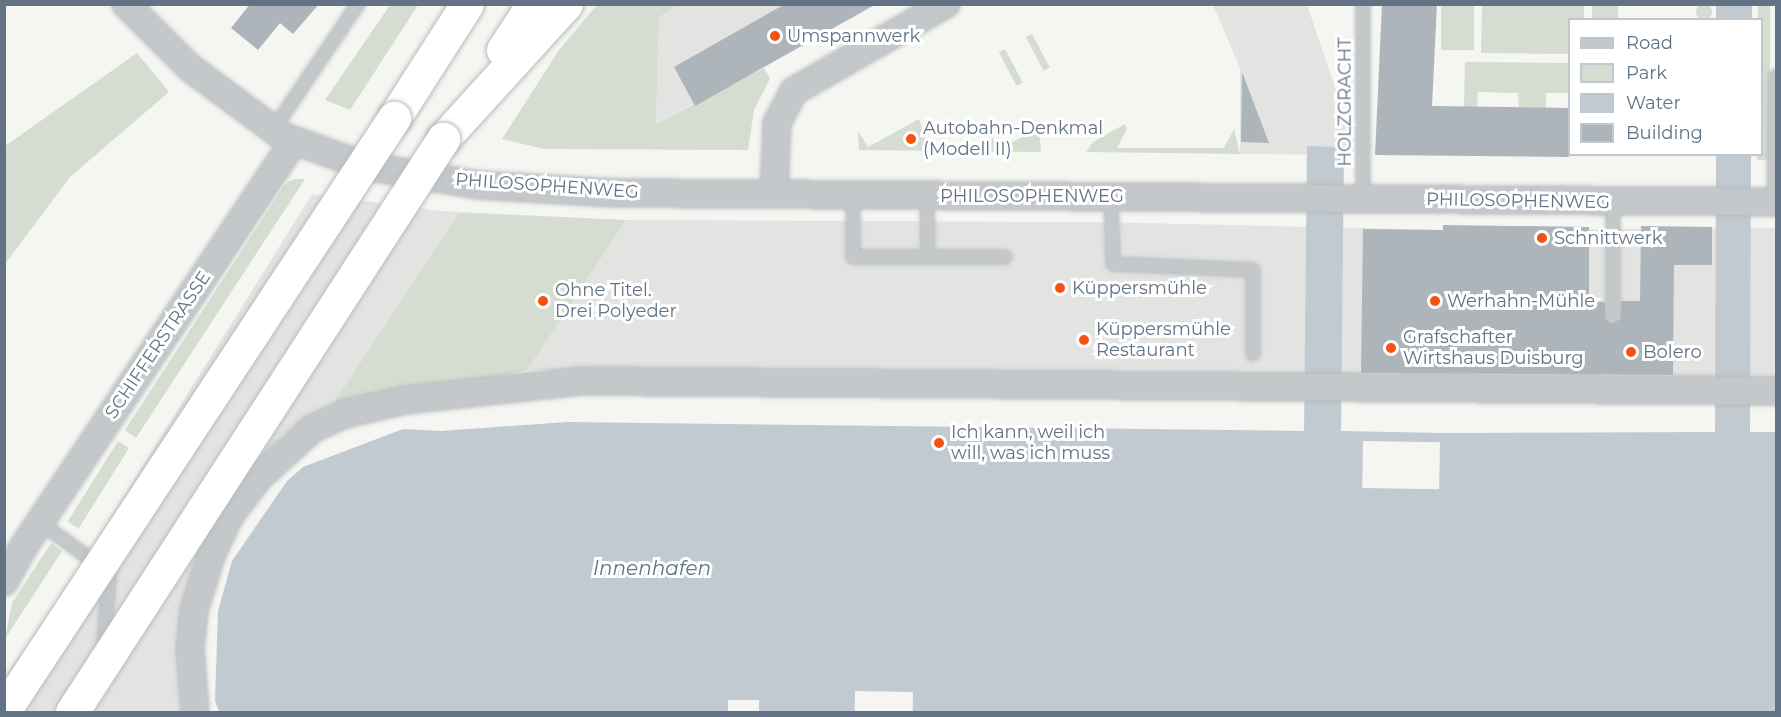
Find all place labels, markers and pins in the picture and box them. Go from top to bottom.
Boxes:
place label: Umspannwerk [787,25,920,47]
marker: Umspannwerk [768,29,782,43]
place label: Autobahn-Denkmal (Modell II) [923,118,1103,160]
marker: Autobahn-Denkmal (Modell II) [904,132,918,146]
place label: Schnittwerk [1554,227,1663,249]
marker: Schnittwerk [1535,231,1549,245]
place label: Küppersmühle [1072,277,1207,299]
place label: Ohne Titel. Drei Polyeder [555,280,677,322]
marker: Küppersmühle [1053,281,1067,295]
place label: Werhahn-Mühle [1447,290,1595,312]
marker: Ohne Titel. Drei Polyeder [536,294,550,308]
marker: Werhahn-Mühle [1428,294,1442,308]
place label: Küppersmühle Restaurant [1096,319,1231,362]
place label: Grafschafter Wirtshaus Duisburg [1403,327,1584,370]
marker: Küppersmühle Restaurant [1077,333,1091,347]
marker: Grafschafter Wirtshaus Duisburg [1384,341,1398,355]
place label: Bolero [1643,341,1702,363]
marker: Bolero [1624,345,1638,359]
place label: Ich kann, weil ich will, was ich muss [951,422,1110,464]
marker: Ich kann, weil ich will, was ich muss [932,436,946,450]

